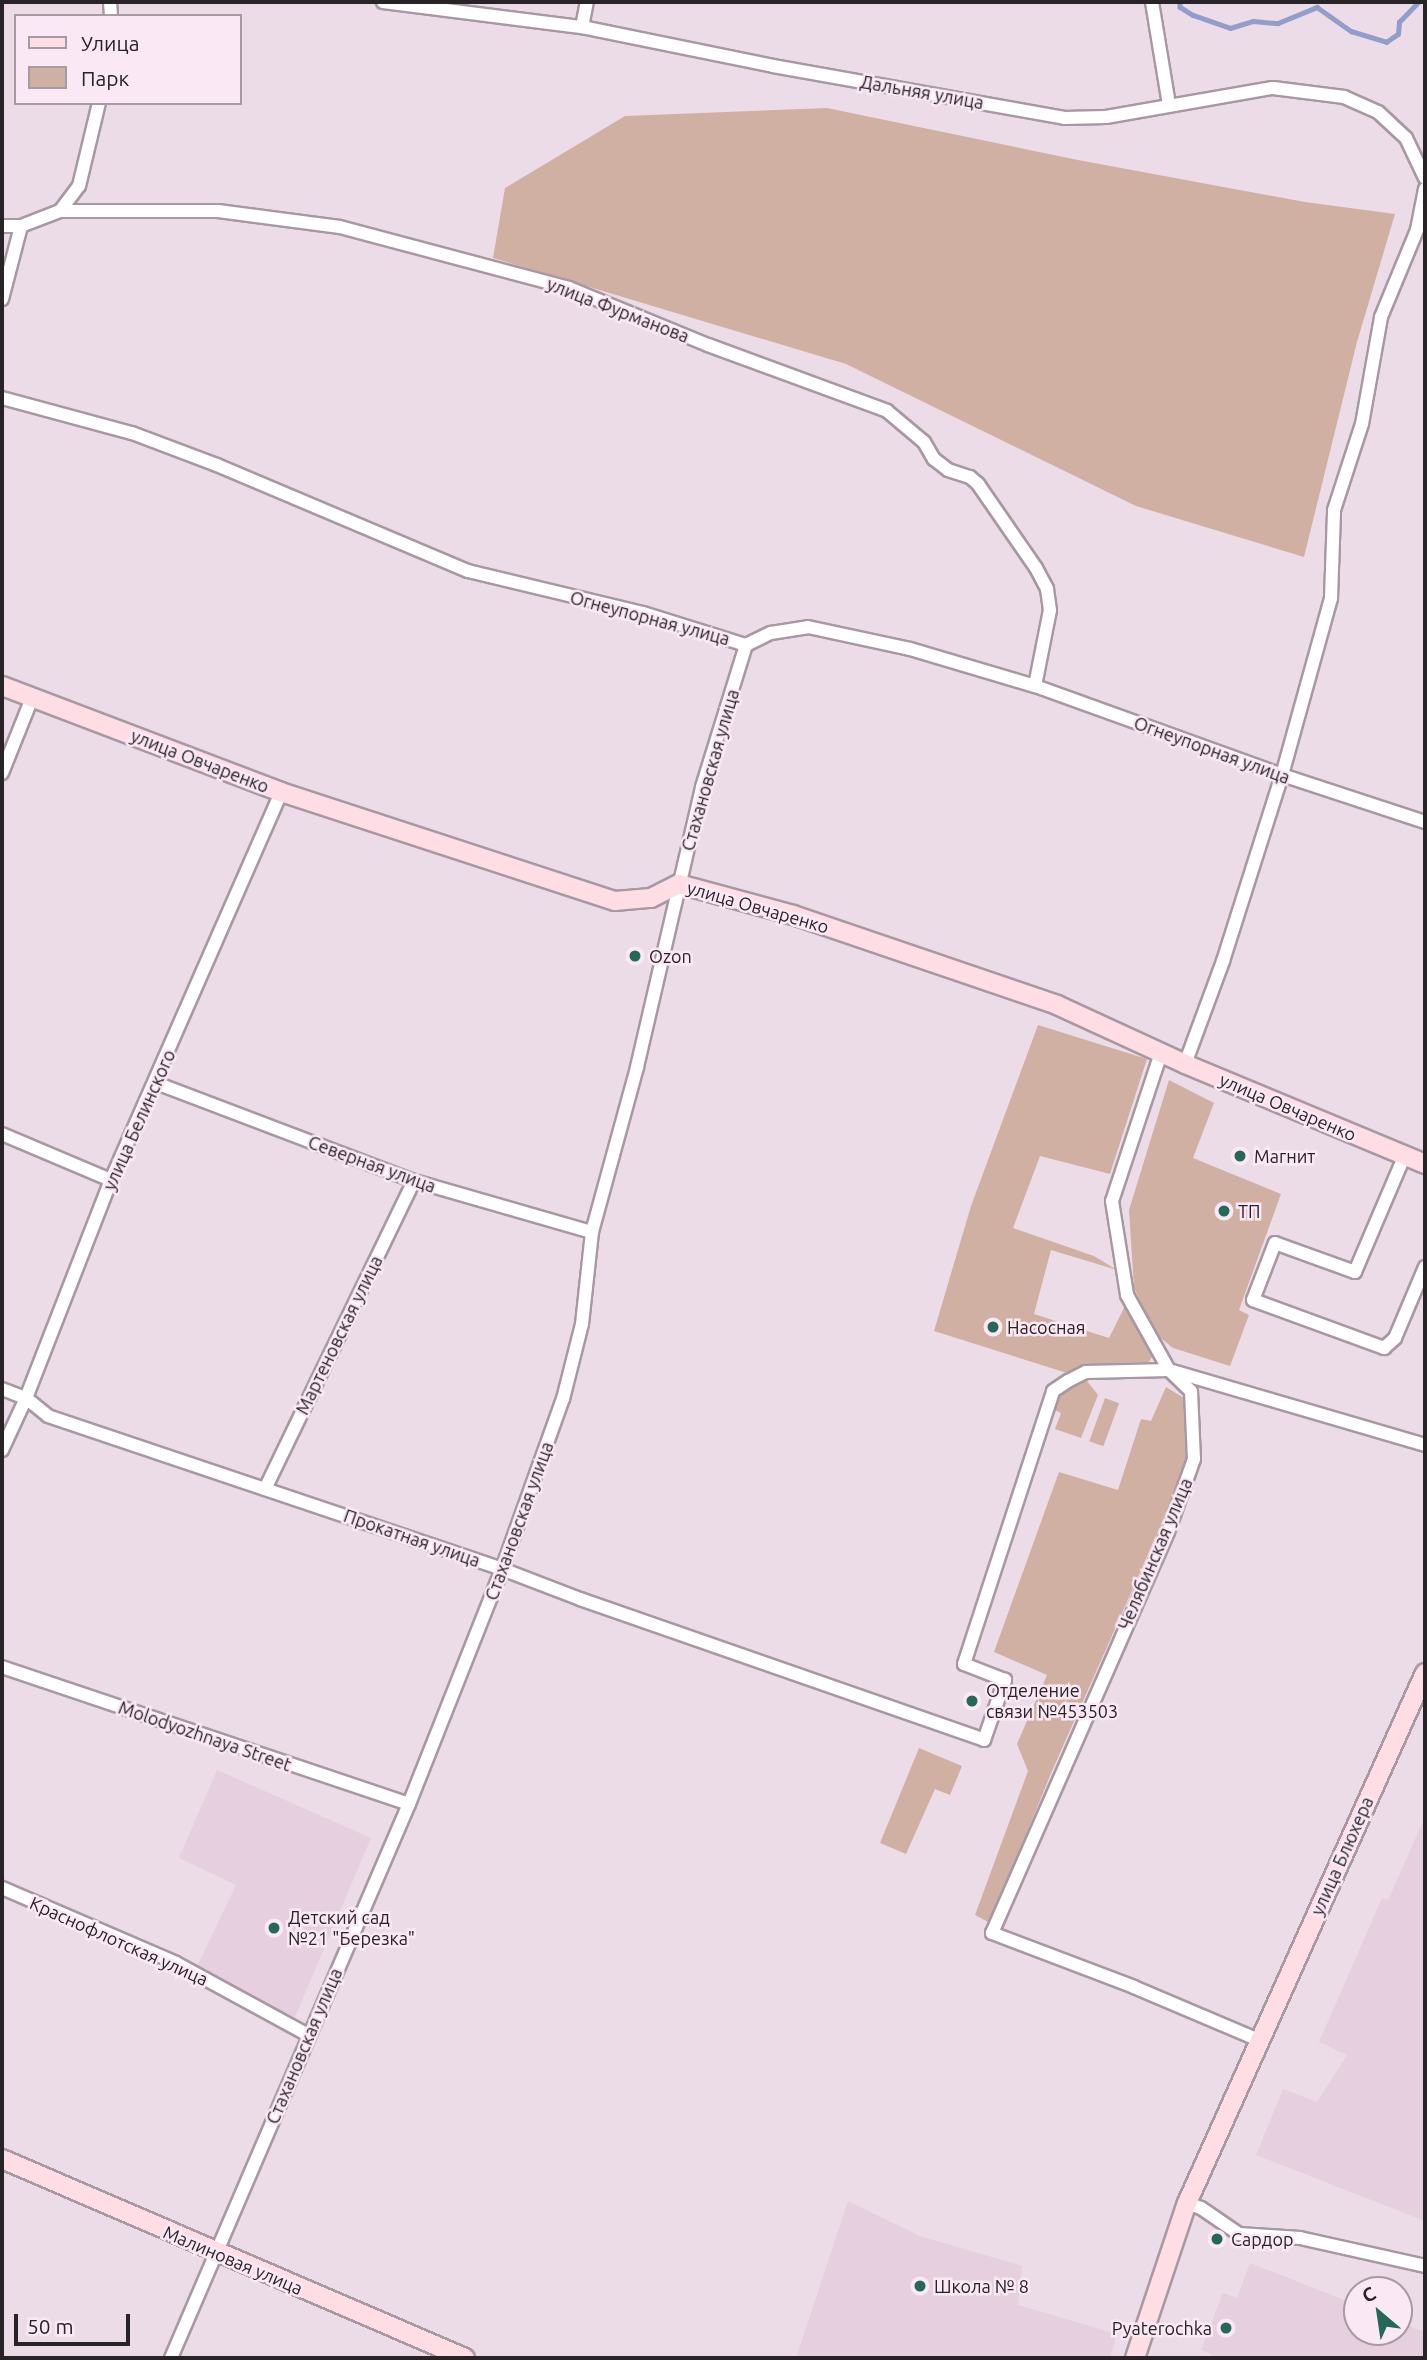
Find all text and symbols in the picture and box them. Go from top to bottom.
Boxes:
legend [14,14,242,105]
text: Улица [81,31,139,55]
text: Парк [81,66,129,90]
street label: Дальняя улица [859,71,985,113]
street label: улица Фурманова [544,273,692,347]
street label: Огнеупорная улица [568,586,732,650]
street label: Стахановская улица [677,687,743,853]
street label: Огнеупорная улица [1131,712,1293,788]
street label: улица Овчаренко [128,725,272,797]
street label: улица Овчаренко [685,876,831,938]
place label: Ozon [649,945,692,967]
marker: Ozon [627,948,643,964]
street label: улица Белинского [98,1046,180,1194]
street label: улица Овчаренко [1216,1068,1360,1146]
street label: Северная улица [305,1131,439,1197]
place label: Магнит [1254,1145,1315,1167]
marker: Магнит [1232,1148,1248,1164]
place label: ТП [1238,1200,1260,1222]
marker: ТП [1216,1203,1232,1219]
street label: Мартеновская улица [291,1252,387,1418]
place label: Насосная [1007,1316,1085,1338]
marker: Насосная [985,1319,1001,1335]
street label: Стахановская улица [480,1439,558,1603]
street label: Челябинская улица [1113,1475,1197,1633]
street label: Прокатная улица [341,1505,483,1571]
place label: Отделение связи №453503 [986,1680,1118,1722]
marker: Отделение связи №453503 [964,1693,980,1709]
street label: Molodyozhnaya Street [116,1696,294,1776]
street label: улица Блюхера [1306,1793,1378,1919]
street label: Краснофлотская улица [27,1892,211,1990]
place label: Детский сад №21 "Березка" [288,1907,415,1950]
marker: Детский сад №21 "Березка" [266,1920,282,1936]
street label: Стахановская улица [261,1965,347,2127]
street label: Малиновая улица [160,2221,306,2299]
place label: Сардор [1231,2228,1293,2250]
marker: Сардор [1209,2231,1225,2247]
place label: Школа № 8 [934,2275,1029,2297]
north arrow [1343,2276,1413,2346]
marker: Школа № 8 [912,2278,928,2294]
text: С [1358,2282,1379,2307]
scale bar [18,2300,133,2344]
text: 50 m [27,2314,74,2338]
place label: Pyaterochka [1112,2317,1212,2339]
marker: Pyaterochka [1218,2320,1234,2336]

